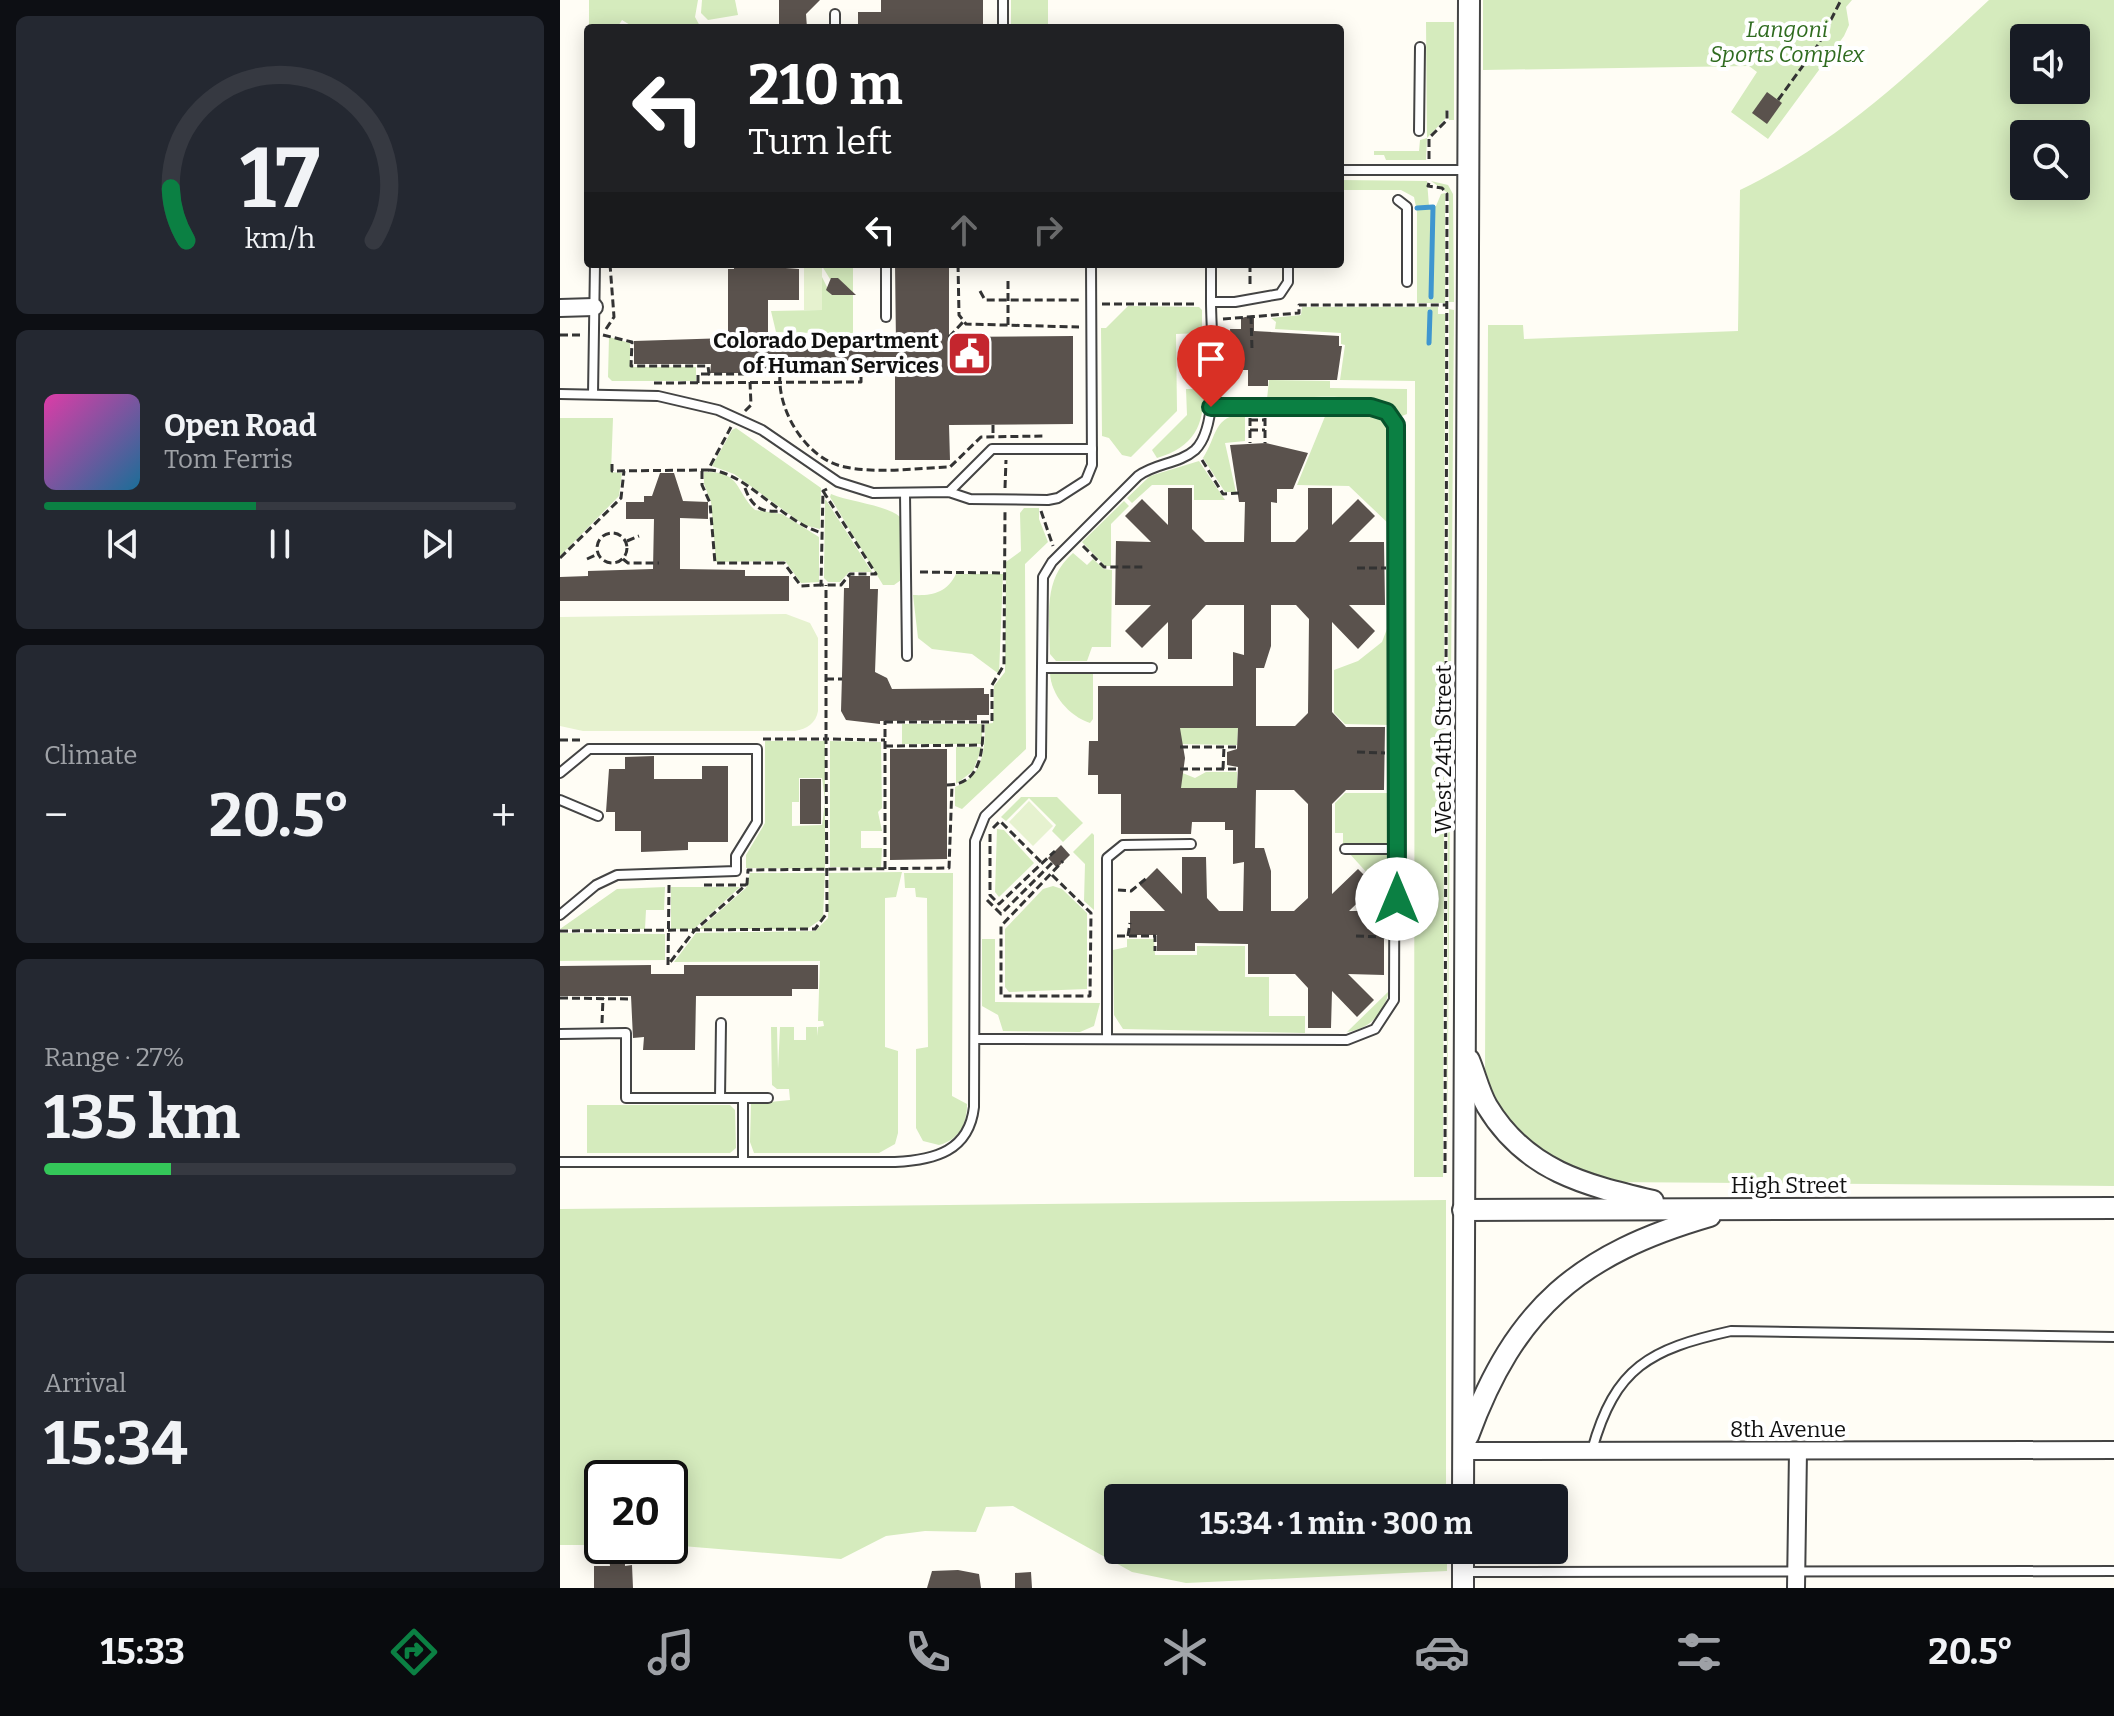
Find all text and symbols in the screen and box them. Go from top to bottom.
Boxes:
park label: Langoni Sports Complex [1710,16,1866,68]
map controls [2010,24,2090,200]
button: sound [2010,24,2090,104]
text: 210 m [748,52,903,119]
icon: left [616,56,720,160]
text: Turn left [748,120,892,164]
button: search [2010,120,2090,200]
text: 17 [240,129,320,229]
icon: left [858,208,902,252]
icon: ahead [942,208,986,252]
icon: right [1026,208,1070,252]
text: km/h [245,221,316,256]
pin [1177,325,1245,407]
place label: Colorado Department of Human Services [713,327,939,379]
public building icon: Colorado Department of Human Services [946,329,994,377]
icon: arrive [1189,337,1233,381]
text: Open Road [164,408,317,444]
text: Tom Ferris [164,444,293,475]
icon: previous [101,522,145,566]
icon: pause [258,522,302,566]
icon: next [415,522,459,566]
street label: West 24th Street [1430,665,1457,833]
text: Climate [44,740,138,771]
text: 20.5° [209,780,350,852]
text: − [44,789,68,842]
text: + [491,789,516,842]
position arrow [1355,857,1439,941]
text: Range · 27% [44,1042,185,1073]
text: 135 km [44,1082,240,1154]
street label: High Street [1731,1172,1847,1199]
text: Arrival [44,1368,126,1399]
text: 15:34 [44,1408,188,1480]
street label: 8th Avenue [1730,1416,1846,1443]
speed limit sign: 20 [584,1460,688,1564]
text: 15:34 · 1 min · 300 m [1200,1506,1472,1542]
icon: directions [386,1624,442,1680]
icon: music [643,1624,699,1680]
icon: phone [900,1624,956,1680]
icon: climate [1157,1624,1213,1680]
icon: car [1414,1624,1470,1680]
icon: filters [1671,1624,1727,1680]
text: 15:33 [101,1630,185,1674]
text: 20.5° [1928,1630,2013,1674]

